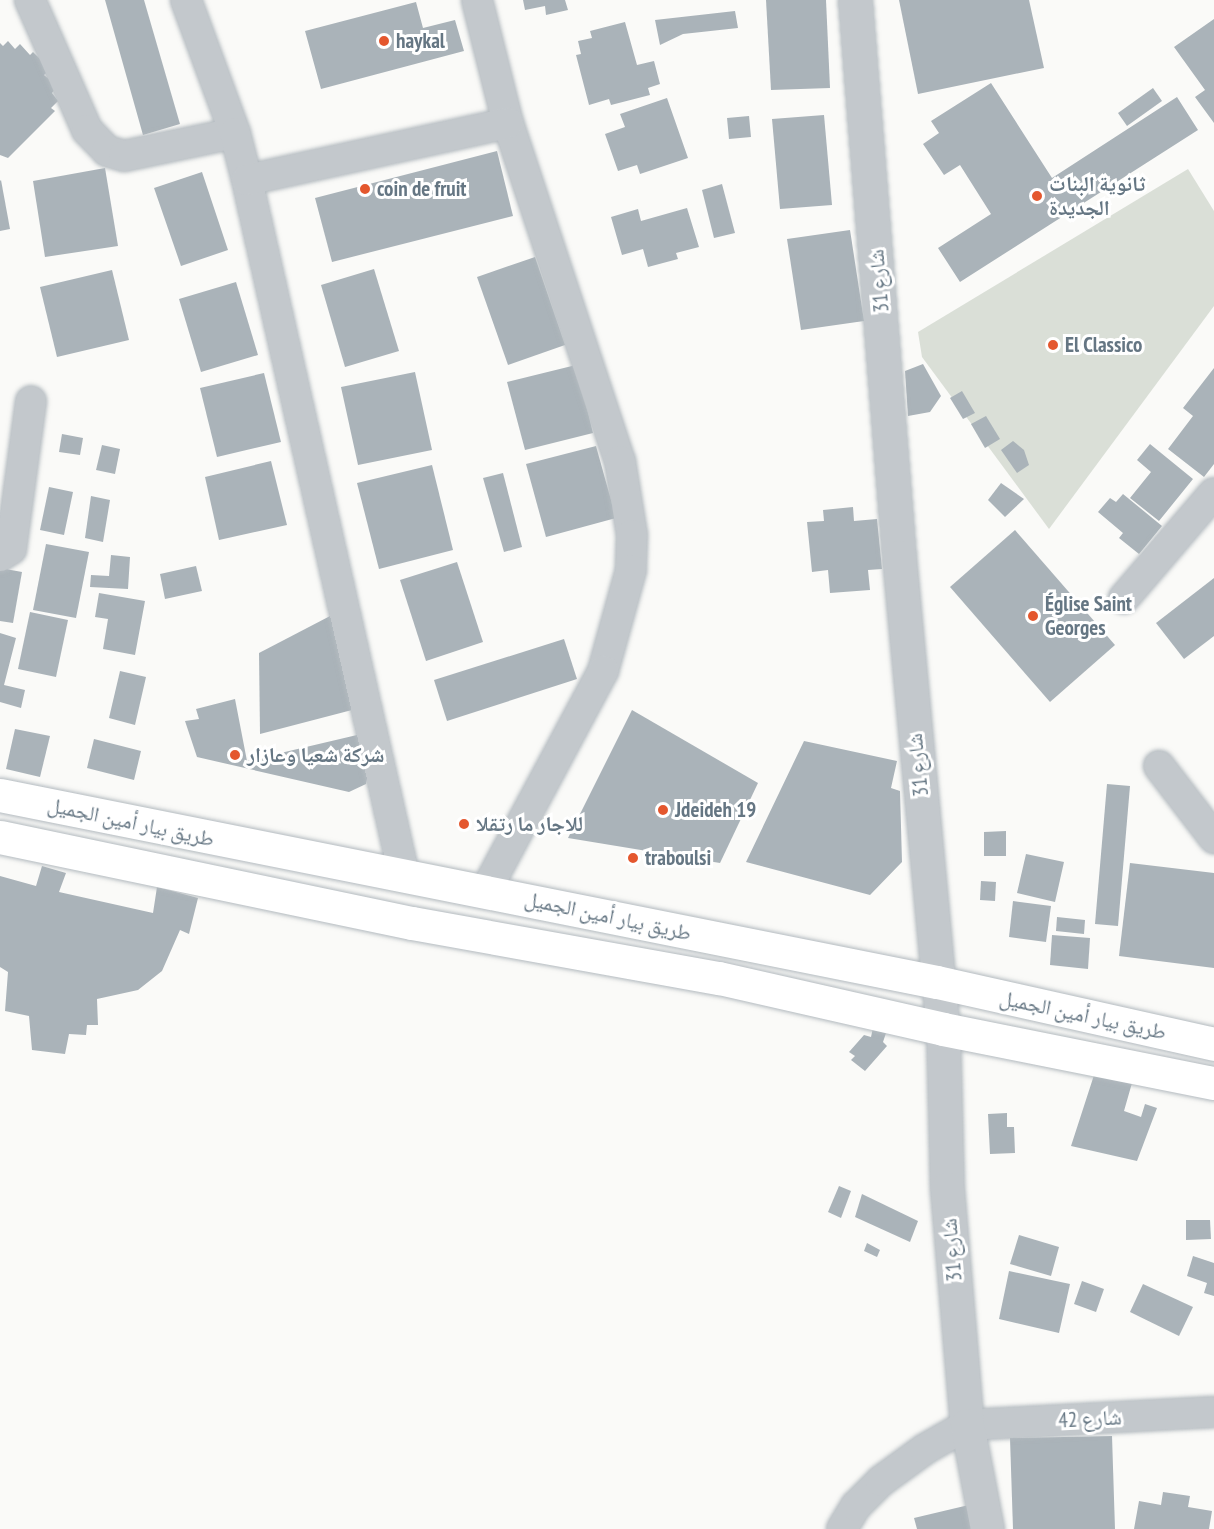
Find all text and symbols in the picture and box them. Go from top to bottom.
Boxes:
place label: haykal [396,28,445,54]
marker: haykal [377,34,391,48]
place label: ثانوية البنات الجديدة [1049,171,1145,221]
place label: coin de fruit [377,176,466,202]
marker: coin de fruit [358,182,372,196]
marker: ثانوية البنات الجديدة [1030,189,1044,203]
street label: شارع 31 [864,248,894,314]
place label: El Classico [1065,332,1143,358]
marker: El Classico [1046,338,1060,352]
place label: Église Saint Georges [1045,591,1132,641]
marker: Église Saint Georges [1026,609,1040,623]
street label: شارع 31 [902,732,934,798]
place label: شركة شعيا وعازار [247,742,385,768]
marker: شركة شعيا وعازار [228,748,242,762]
street label: طريق بيار أمين الجميل [45,792,217,852]
place label: Jdeideh 19 [675,797,756,823]
marker: Jdeideh 19 [656,803,670,817]
place label: للاجار ما رتقلا [476,811,583,837]
marker: للاجار ما رتقلا [457,817,471,831]
place label: traboulsi [645,845,711,871]
marker: traboulsi [626,851,640,865]
street label: طريق بيار أمين الجميل [522,886,694,946]
street label: طريق بيار أمين الجميل [997,985,1169,1045]
street label: شارع 31 [937,1217,967,1283]
street label: شارع 42 [1058,1405,1122,1433]

